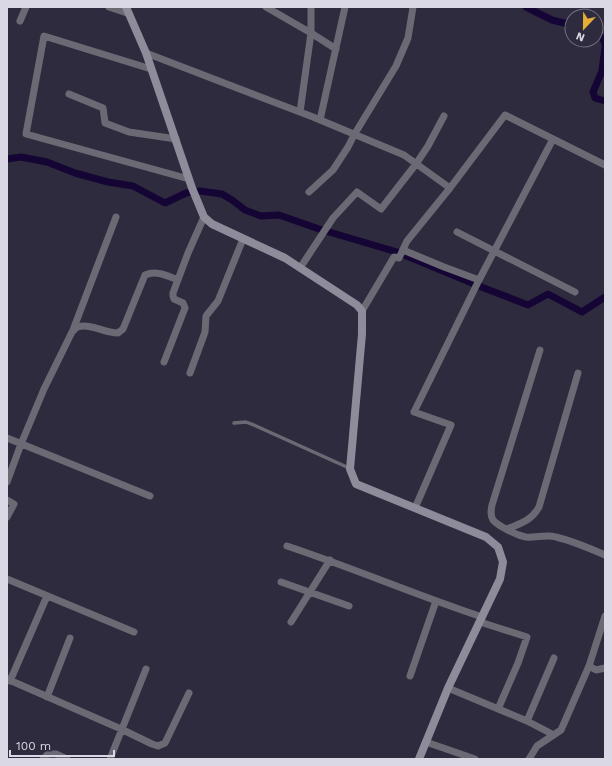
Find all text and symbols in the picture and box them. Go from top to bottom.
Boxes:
north arrow [564,8,604,48]
text: N [574,29,587,44]
scale bar [10,732,114,758]
text: 100 m [16,739,51,753]

